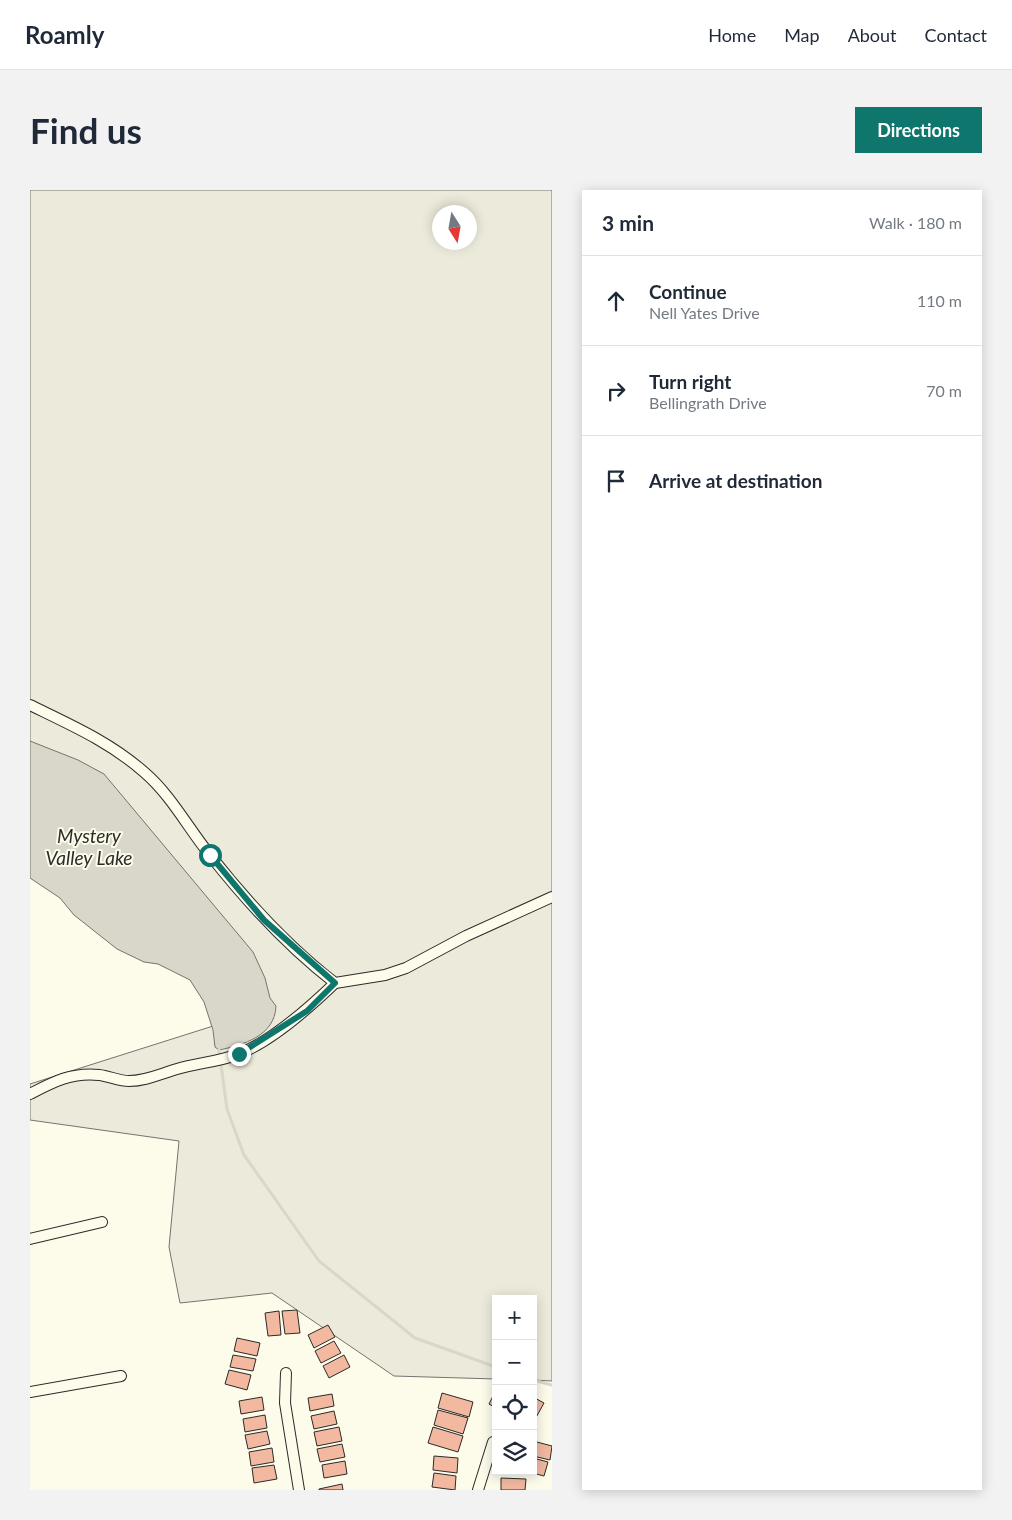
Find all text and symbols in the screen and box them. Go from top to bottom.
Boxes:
text: Roamly [25,20,104,49]
text: Home [708,24,756,46]
text: Map [784,24,820,46]
text: About [848,24,897,46]
text: Contact [925,24,987,46]
button: Directions [855,107,982,153]
text: Find us [30,109,142,151]
north arrow [432,205,477,250]
text: 3 min [602,210,654,235]
text: Walk · 180 m [869,213,962,232]
text: Continue [649,280,727,303]
icon: ahead [602,287,630,315]
text: 110 m [917,291,962,310]
text: Nell Yates Drive [649,303,760,322]
text: Turn right [649,370,731,393]
icon: right [602,377,630,405]
text: 70 m [926,381,962,400]
text: Bellingrath Drive [649,393,767,412]
icon: arrive [602,467,630,495]
text: Arrive at destination [649,469,822,492]
water label: Mystery Valley Lake [46,824,132,869]
route start [199,844,222,867]
route end [228,1043,251,1066]
map controls [492,1295,537,1475]
button: + [492,1295,537,1340]
button: − [492,1340,537,1385]
button: locate [492,1385,537,1430]
button: layers [492,1430,537,1475]

